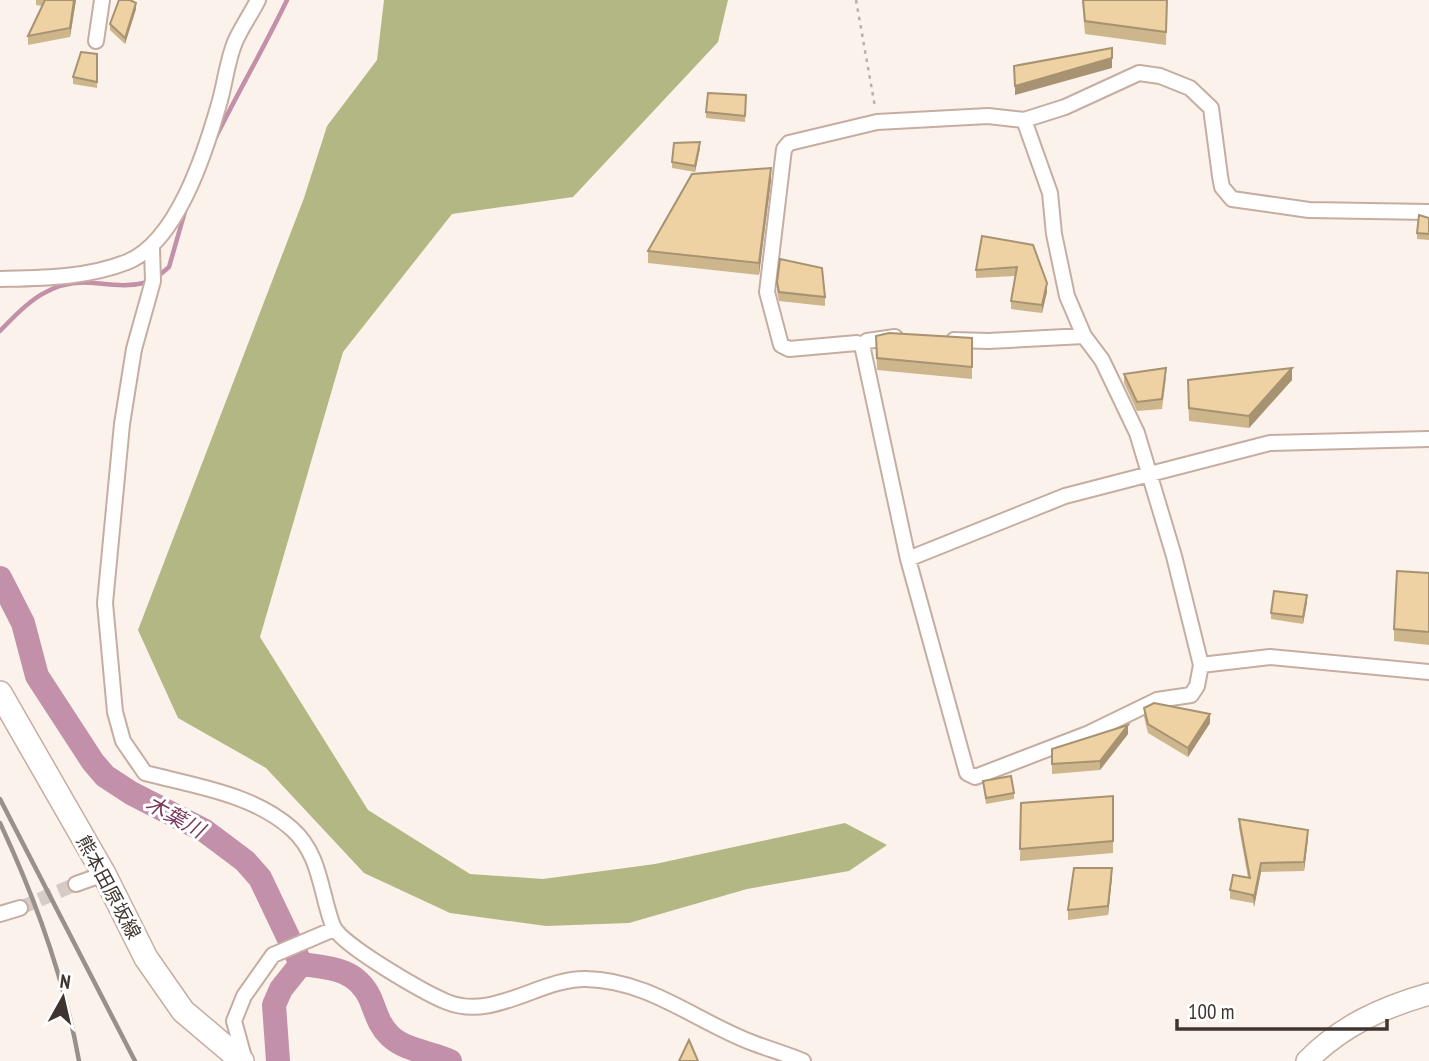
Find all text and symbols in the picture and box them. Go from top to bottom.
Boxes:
water label: 木葉川 [141,789,211,845]
street label: 熊本田原坂線 [72,831,146,943]
north arrow [28,963,98,1033]
text: N [59,969,72,994]
scale bar [1177,988,1387,1032]
text: 100 m [1188,998,1234,1025]

